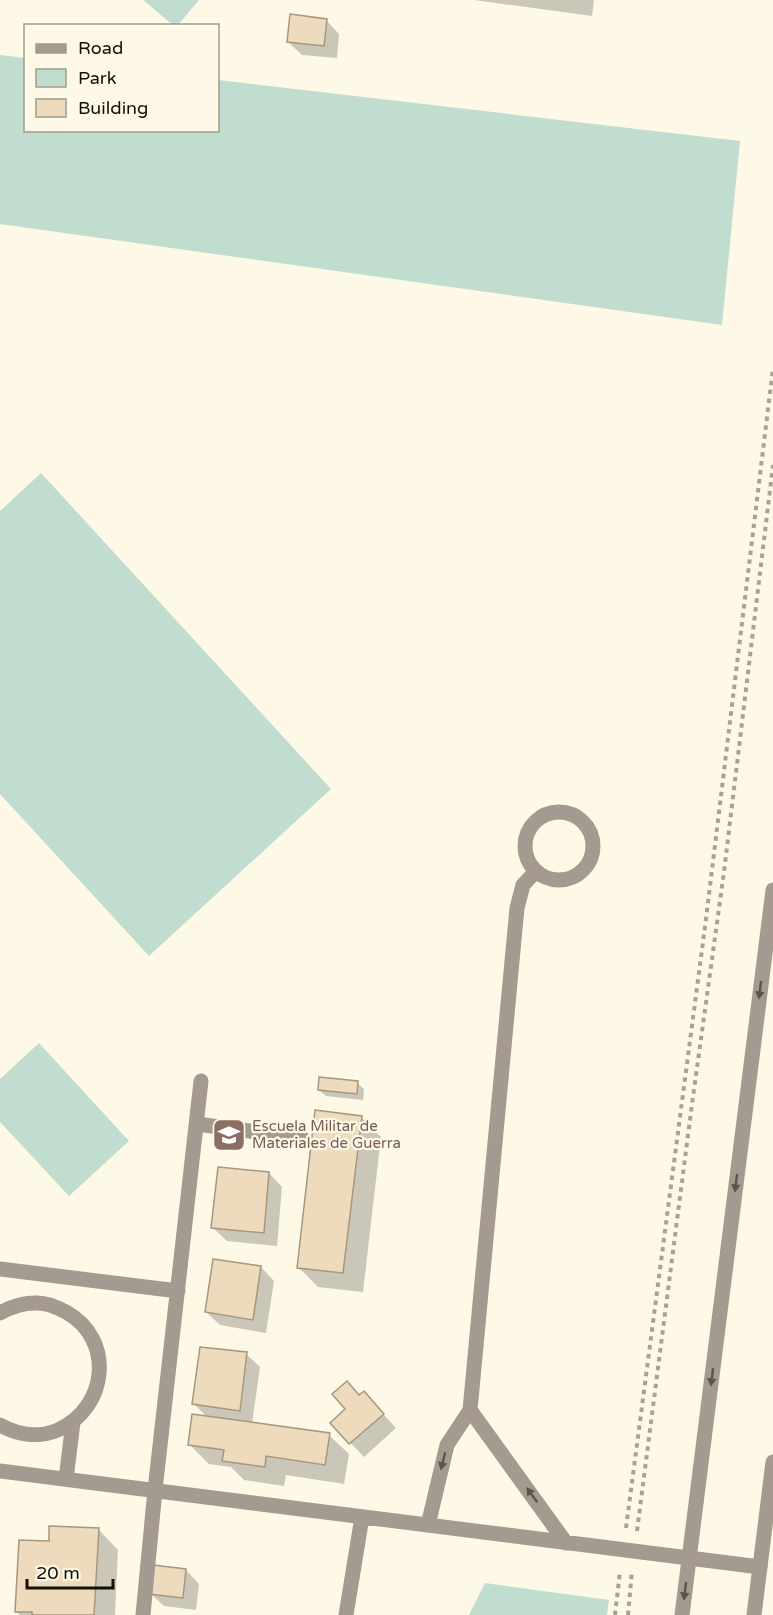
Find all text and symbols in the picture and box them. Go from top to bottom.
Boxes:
legend [24,24,219,132]
text: Road [78,37,123,59]
text: Park [78,67,117,89]
text: Building [78,97,148,119]
one-way arrow [756,980,765,999]
school or university icon: Escuela Militar de Materiales de Guerra [211,1117,247,1153]
place label: Escuela Militar de Materiales de Guerra [252,1117,401,1152]
one-way arrow [731,1174,741,1193]
one-way arrow [707,1367,716,1386]
one-way arrow [438,1452,448,1470]
one-way arrow [526,1488,538,1504]
scale bar [27,1552,112,1590]
text: 20 m [36,1562,80,1584]
one-way arrow [680,1582,689,1601]

